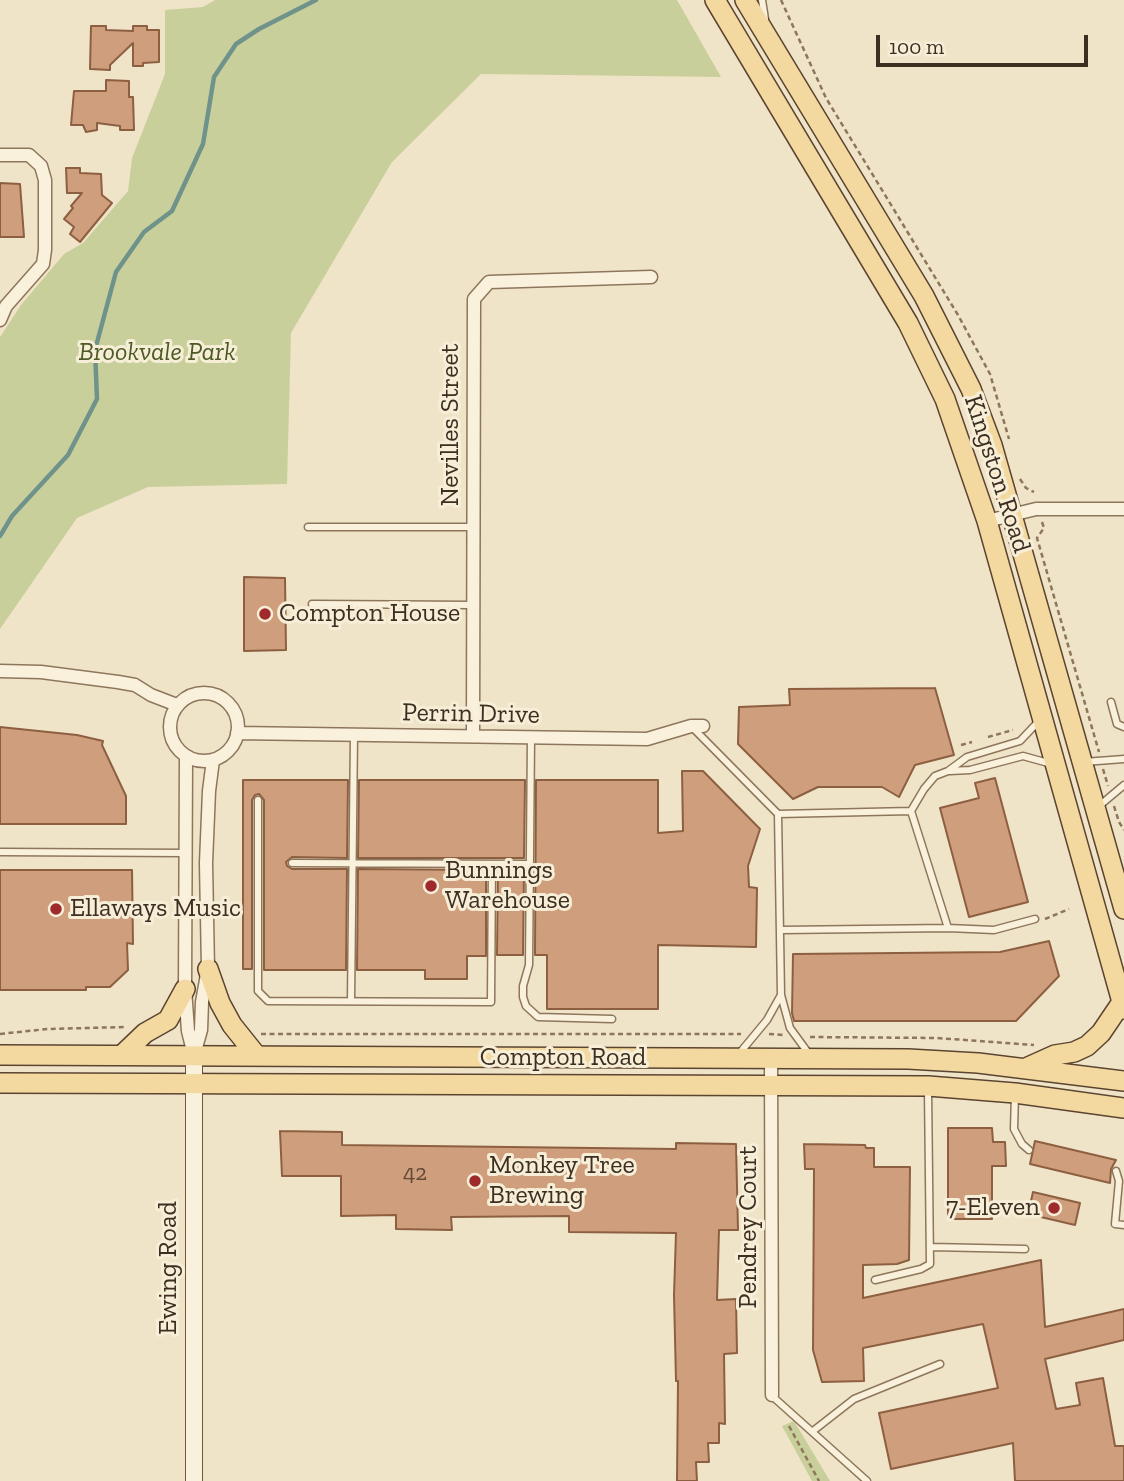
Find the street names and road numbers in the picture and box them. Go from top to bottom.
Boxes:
street label: Nevilles Street [435,344,467,506]
street label: Kingston Road [957,391,1037,557]
street label: Perrin Drive [402,697,540,731]
street label: Compton Road [480,1042,646,1074]
street label: Pendrey Court [733,1146,765,1308]
street label: Ewing Road [153,1201,185,1335]

